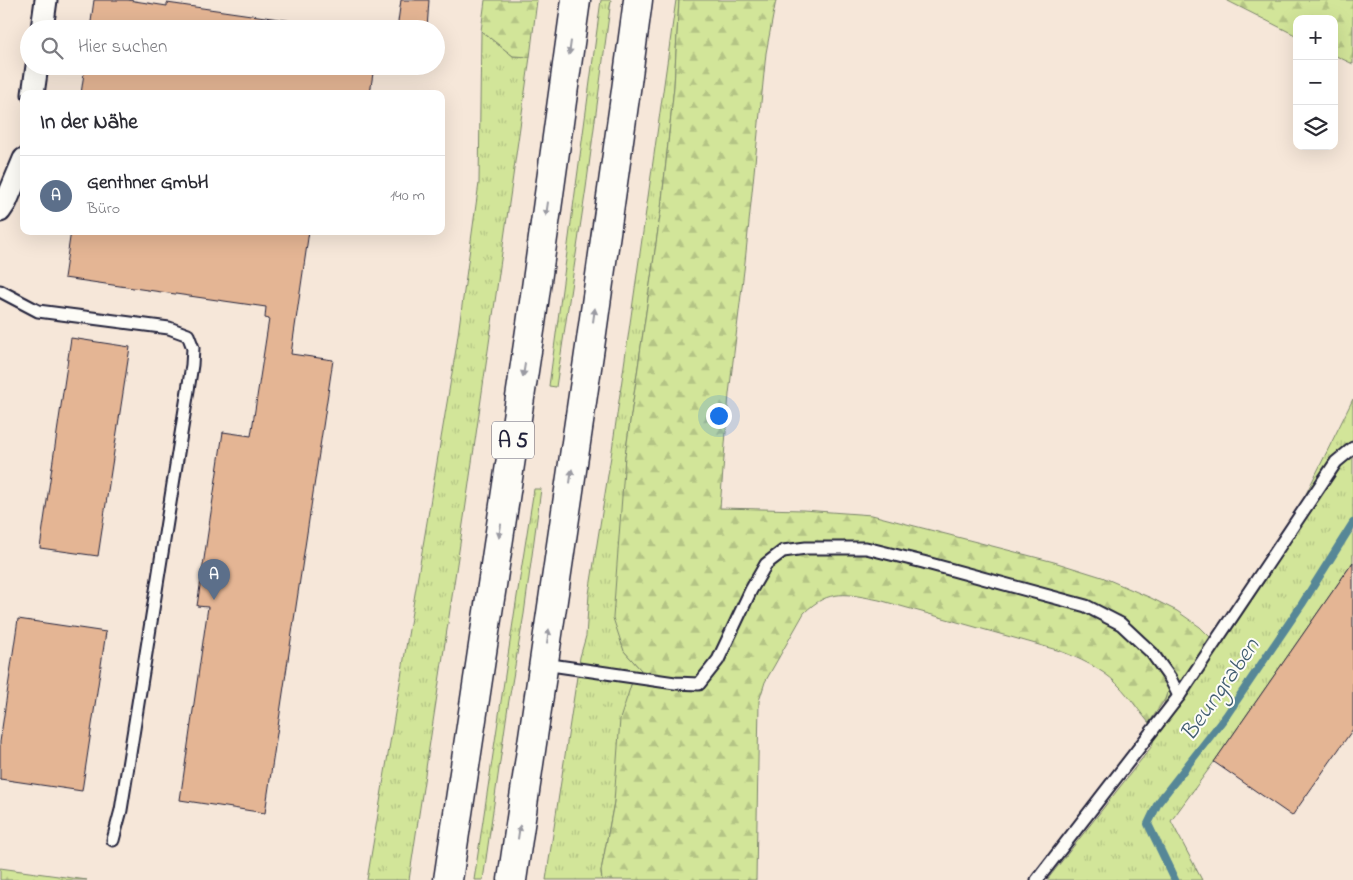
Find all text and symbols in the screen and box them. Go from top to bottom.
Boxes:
map controls [1293,15,1338,150]
button: + [1293,15,1338,60]
search box [20,20,445,75]
icon: search [38,34,66,62]
text: Hier suchen [78,34,167,61]
one-way arrow [565,41,573,57]
button: − [1293,60,1338,105]
button: layers [1293,105,1338,150]
text: In der Nähe [40,108,138,138]
text: Genthner GmbH [87,170,208,197]
text: A [51,184,61,208]
text: 140 m [390,184,425,208]
text: Büro [87,197,120,221]
one-way arrow [543,202,551,218]
one-way arrow [591,306,599,322]
one-way arrow [520,362,528,378]
your location [706,403,732,429]
road number: A 5 [492,422,534,458]
one-way arrow [568,467,576,483]
one-way arrow [495,523,503,539]
pin: A [198,559,230,600]
one-way arrow [545,628,553,644]
water label: Beungraben [1173,631,1270,749]
one-way arrow [516,823,524,839]

